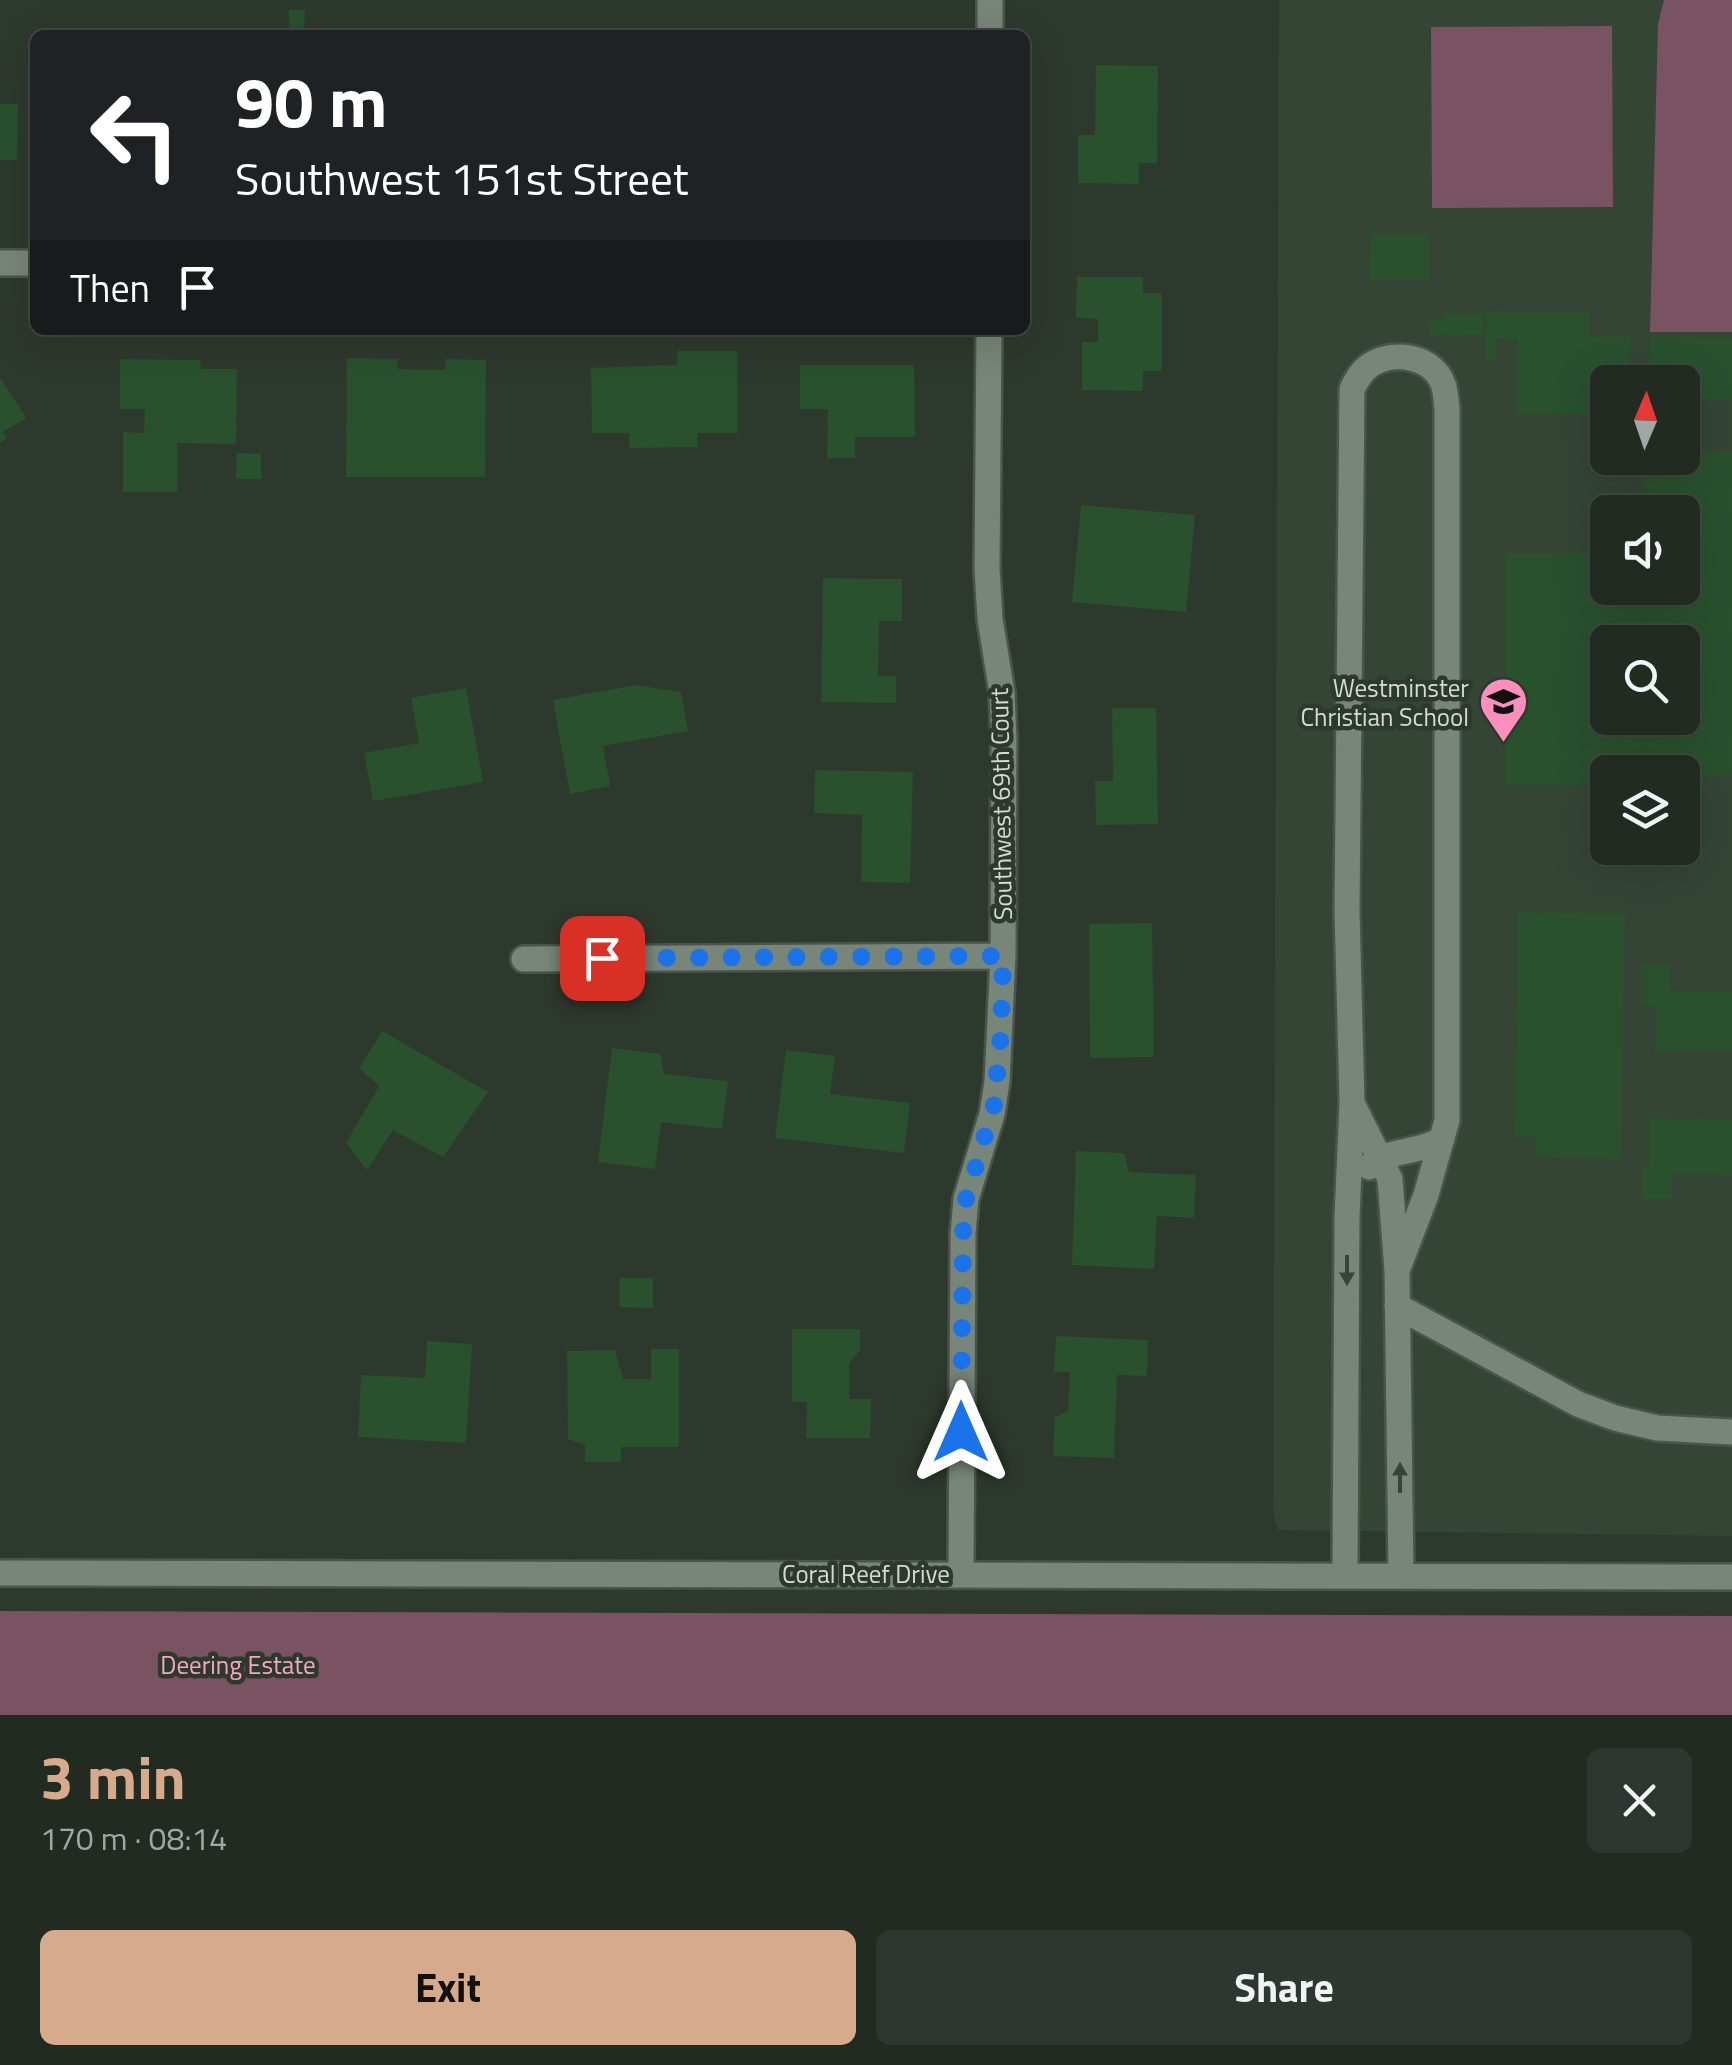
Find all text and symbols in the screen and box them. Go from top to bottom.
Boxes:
text: 90 m [235,48,388,154]
icon: left [70,70,200,200]
text: Southwest 151st Street [235,144,688,212]
text: Then [70,259,150,317]
icon: arrive [170,260,225,315]
north arrow [1590,365,1700,475]
map controls [1590,365,1700,865]
button: sound [1590,495,1700,605]
button: search [1590,625,1700,735]
place label: Westminster Christian School [1300,669,1469,736]
school or university icon: Westminster Christian School [1478,676,1530,744]
street label: Southwest 69th Court [980,687,1022,921]
button: layers [1590,755,1700,865]
pin [560,916,645,1001]
icon: arrive [575,931,630,986]
one-way arrow [1339,1254,1355,1286]
position arrow [909,1380,1013,1484]
one-way arrow [1391,1461,1407,1493]
street label: Coral Reef Drive [782,1555,950,1593]
park label: Deering Estate [160,1646,316,1684]
text: 3 min [40,1731,186,1822]
button: close [1587,1748,1692,1853]
text: 170 m · 08:14 [40,1814,227,1862]
button: Exit [40,1930,856,2045]
button: Share [876,1930,1692,2045]

